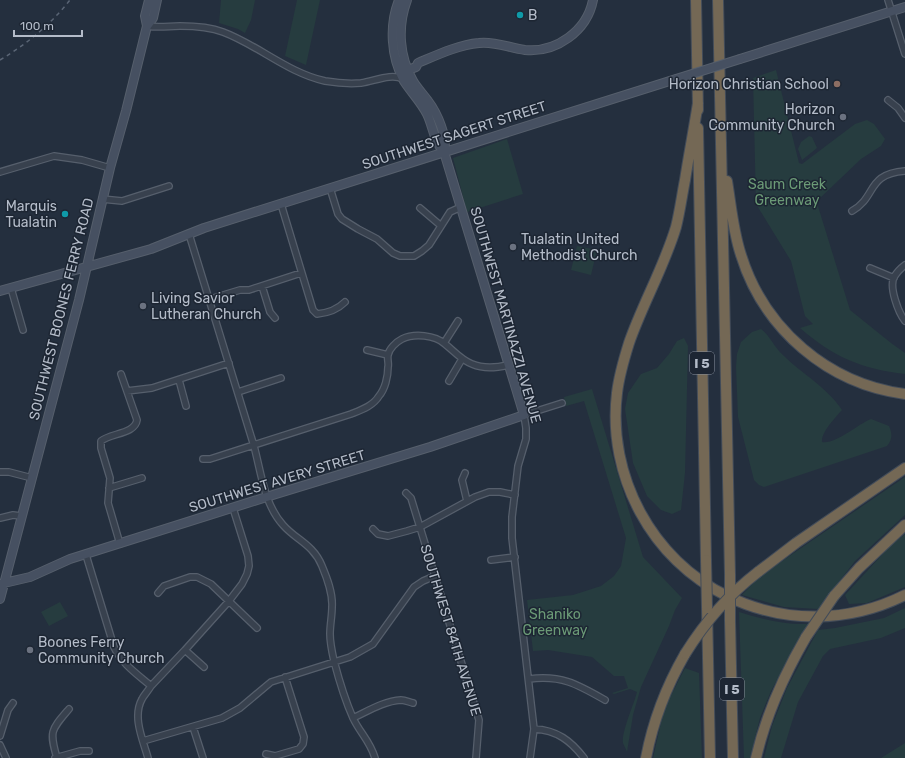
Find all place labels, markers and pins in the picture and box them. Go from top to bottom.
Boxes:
place label: B [528,7,537,24]
marker: B [515,10,525,20]
place label: Horizon Christian School [669,76,829,93]
marker: Horizon Christian School [832,79,842,89]
place label: Horizon Community Church [708,101,835,134]
marker: Horizon Community Church [838,112,848,122]
place label: Marquis Tualatin [5,198,57,231]
marker: Marquis Tualatin [60,209,70,219]
place label: Tualatin United Methodist Church [521,231,637,264]
marker: Tualatin United Methodist Church [508,242,518,252]
place label: Living Savior Lutheran Church [151,290,262,323]
marker: Living Savior Lutheran Church [138,301,148,311]
place label: Boones Ferry Community Church [38,634,165,667]
marker: Boones Ferry Community Church [25,645,35,655]

